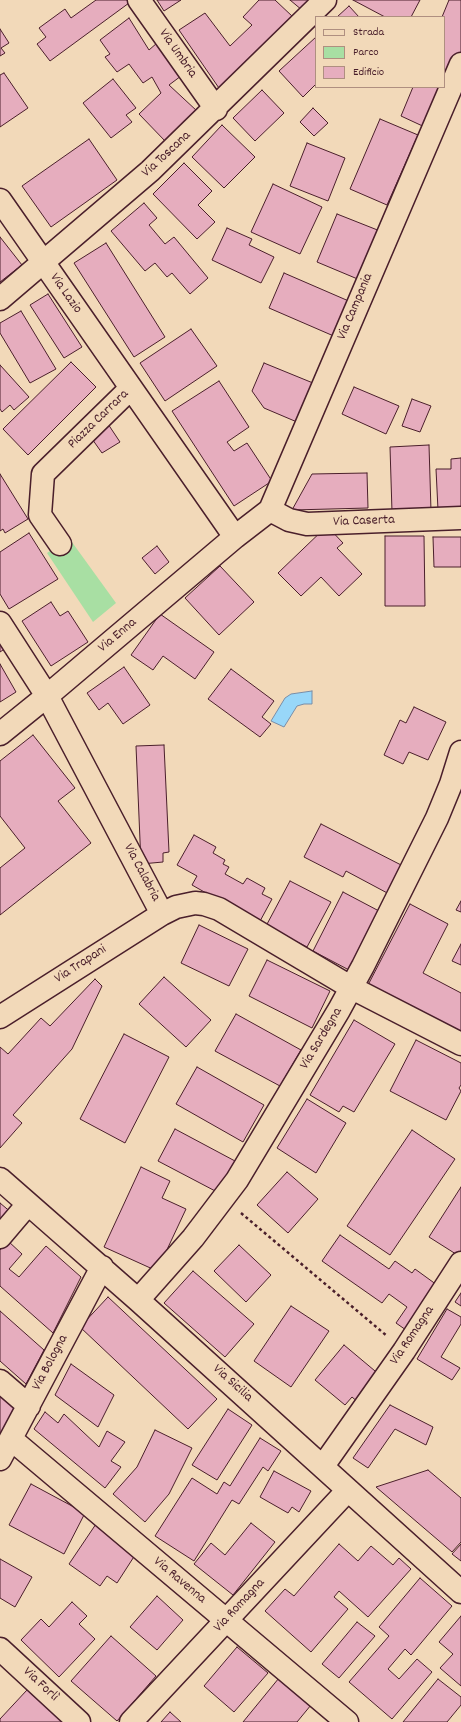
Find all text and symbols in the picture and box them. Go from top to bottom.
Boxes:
legend [315,16,445,88]
text: Strada [353,24,384,41]
street label: Via Umbria [154,26,200,82]
text: Parco [353,44,379,61]
text: Edificio [353,64,384,81]
street label: Via Toscana [139,128,195,182]
street label: Via Lazio [45,271,85,317]
street label: Via Campania [334,271,378,343]
street label: Piazza Carrara [65,387,133,453]
street label: Via Caserta [333,513,395,531]
street label: Via Enna [95,615,141,657]
street label: Via Calabria [119,841,163,905]
street label: Via Trapani [52,942,110,988]
street label: Via Sardegna [297,1005,347,1073]
street label: Via Romagna [387,1303,439,1369]
street label: Via Bologna [29,1332,73,1394]
street label: Via Sicilia [208,1362,256,1406]
street label: Via Ravenna [149,1554,209,1608]
street label: Via Romagna [211,1576,269,1636]
street label: Via Forlì [19,1664,61,1706]

